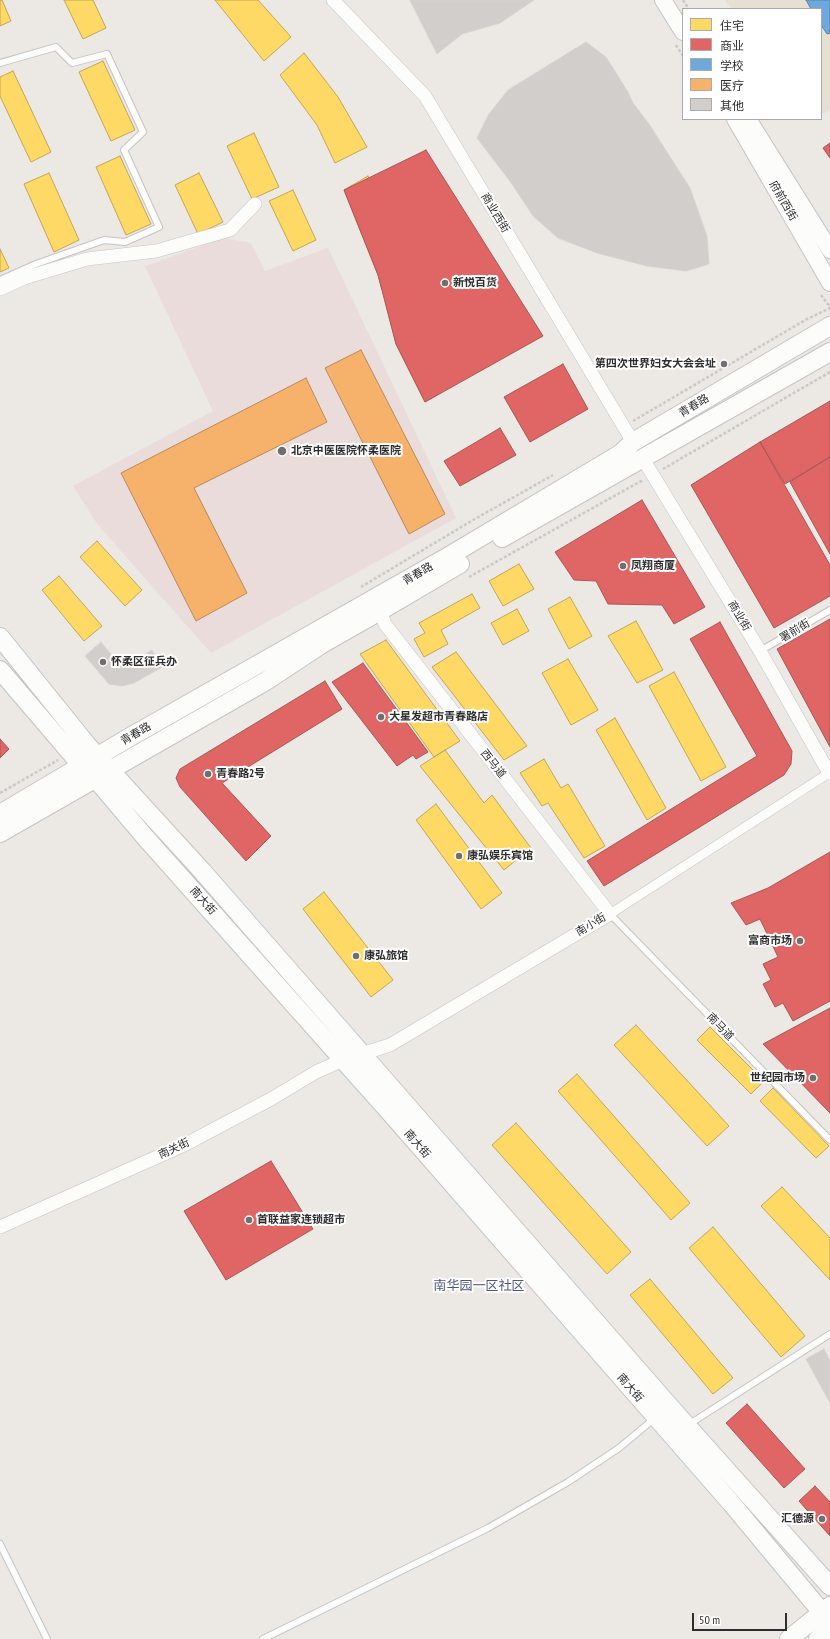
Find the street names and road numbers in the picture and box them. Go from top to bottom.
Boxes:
street label: 府前西街 [766,179,800,223]
street label: 商业西街 [478,191,512,235]
street label: 青春路 [676,392,712,420]
street label: 青春路 [400,560,436,588]
street label: 商业街 [725,598,753,634]
street label: 署前街 [777,617,813,645]
street label: 青春路 [118,720,154,748]
street label: 西马道 [478,747,508,781]
street label: 南大街 [187,884,219,918]
street label: 南小街 [573,911,609,939]
street label: 南马道 [704,1011,736,1043]
street label: 南大街 [401,1127,433,1161]
street label: 南关街 [156,1136,192,1162]
street label: 南大街 [614,1371,646,1405]

